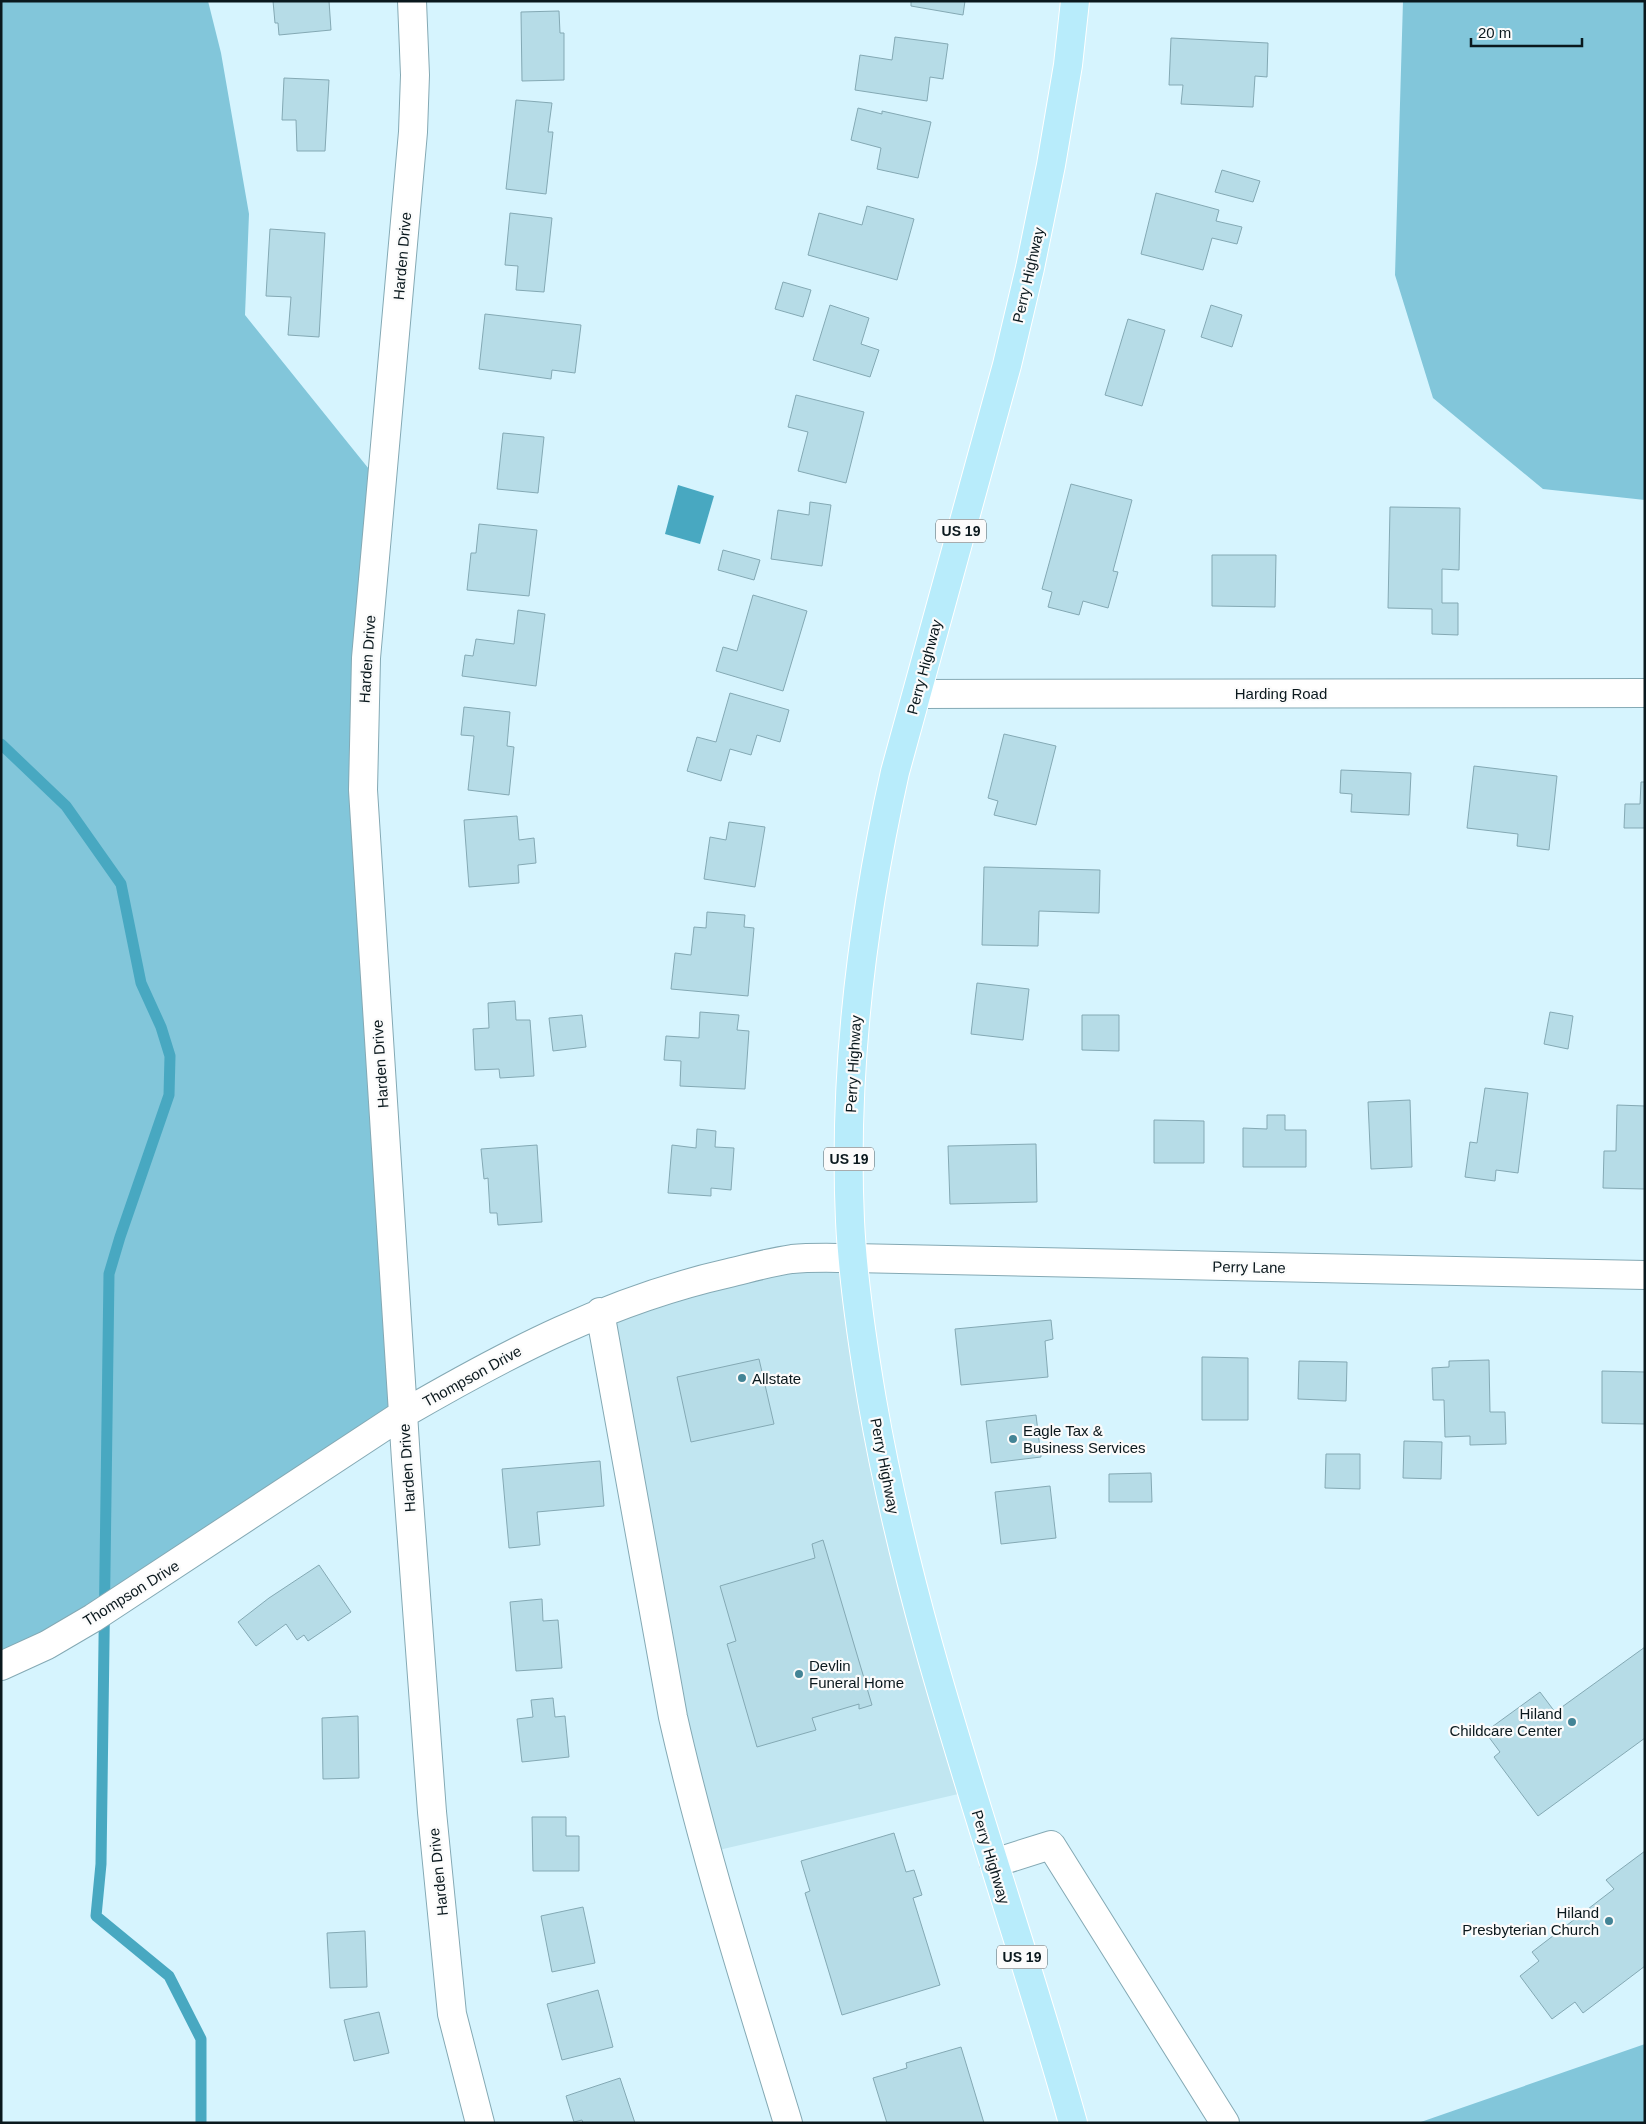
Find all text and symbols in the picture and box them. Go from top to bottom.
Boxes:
scale bar [1471,15,1582,47]
text: 20 m [1478,24,1511,41]
street label: Harden Drive [390,211,414,301]
street label: Perry Highway [1009,225,1047,324]
road number: US 19 [936,520,986,542]
street label: Harden Drive [355,614,379,704]
street label: Perry Highway [903,617,945,716]
street label: Harding Road [1235,685,1327,702]
street label: Perry Highway [842,1014,864,1113]
street label: Harden Drive [368,1019,392,1109]
road number: US 19 [824,1148,874,1170]
street label: Perry Lane [1212,1258,1286,1276]
street label: Thompson Drive [420,1342,524,1410]
place label: Allstate [752,1370,801,1387]
marker: Allstate [736,1372,748,1384]
street label: Perry Highway [867,1417,903,1516]
place label: Eagle Tax & Business Services [1023,1422,1146,1456]
street label: Harden Drive [395,1423,419,1513]
marker: Eagle Tax & Business Services [1007,1433,1019,1445]
street label: Thompson Drive [80,1557,182,1629]
place label: Devlin Funeral Home [809,1657,904,1691]
marker: Devlin Funeral Home [793,1668,805,1680]
place label: Hiland Childcare Center [1449,1705,1562,1739]
marker: Hiland Childcare Center [1566,1716,1578,1728]
street label: Perry Highway [969,1808,1014,1907]
street label: Harden Drive [425,1827,451,1917]
place label: Hiland Presbyterian Church [1462,1904,1599,1938]
marker: Hiland Presbyterian Church [1603,1915,1615,1927]
road number: US 19 [997,1945,1047,1968]

